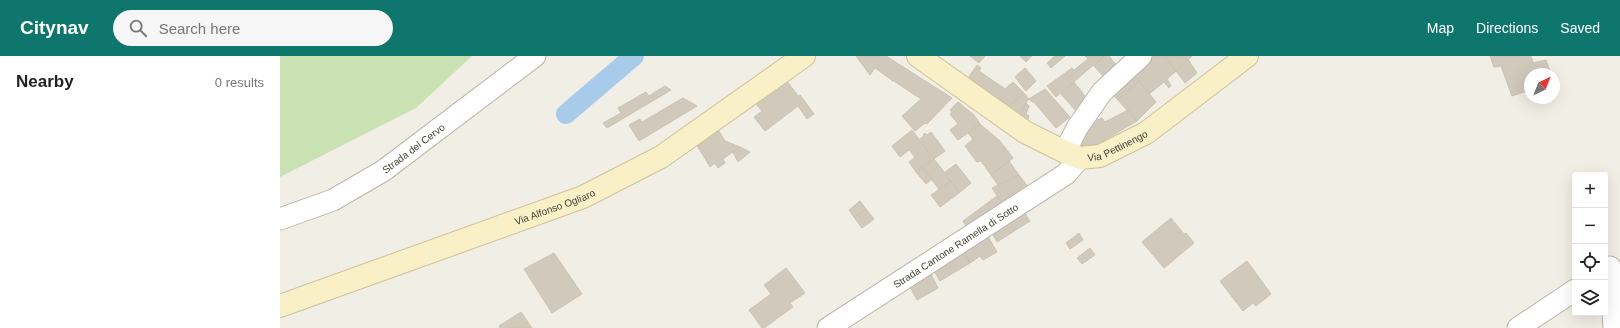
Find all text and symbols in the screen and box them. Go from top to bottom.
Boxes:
search box [113,10,393,46]
text: Citynav [20,17,89,38]
icon: search [127,17,149,39]
text: Search here [159,20,240,37]
text: Map [1427,20,1454,36]
text: Directions [1476,20,1538,36]
text: Saved [1560,20,1600,36]
north arrow [1524,68,1560,104]
text: Nearby [16,72,74,91]
text: 0 results [215,75,264,90]
street label: Strada del Cervo [380,121,447,176]
street label: Via Pettinengo [1087,128,1150,163]
map controls [1572,172,1608,316]
button: + [1572,172,1608,208]
street label: Via Alfonso Ogliaro [513,187,597,227]
street label: Strada Cantone Ramella di Sotto [891,201,1021,290]
button: − [1572,208,1608,244]
button: locate [1572,244,1608,280]
button: layers [1572,280,1608,316]

